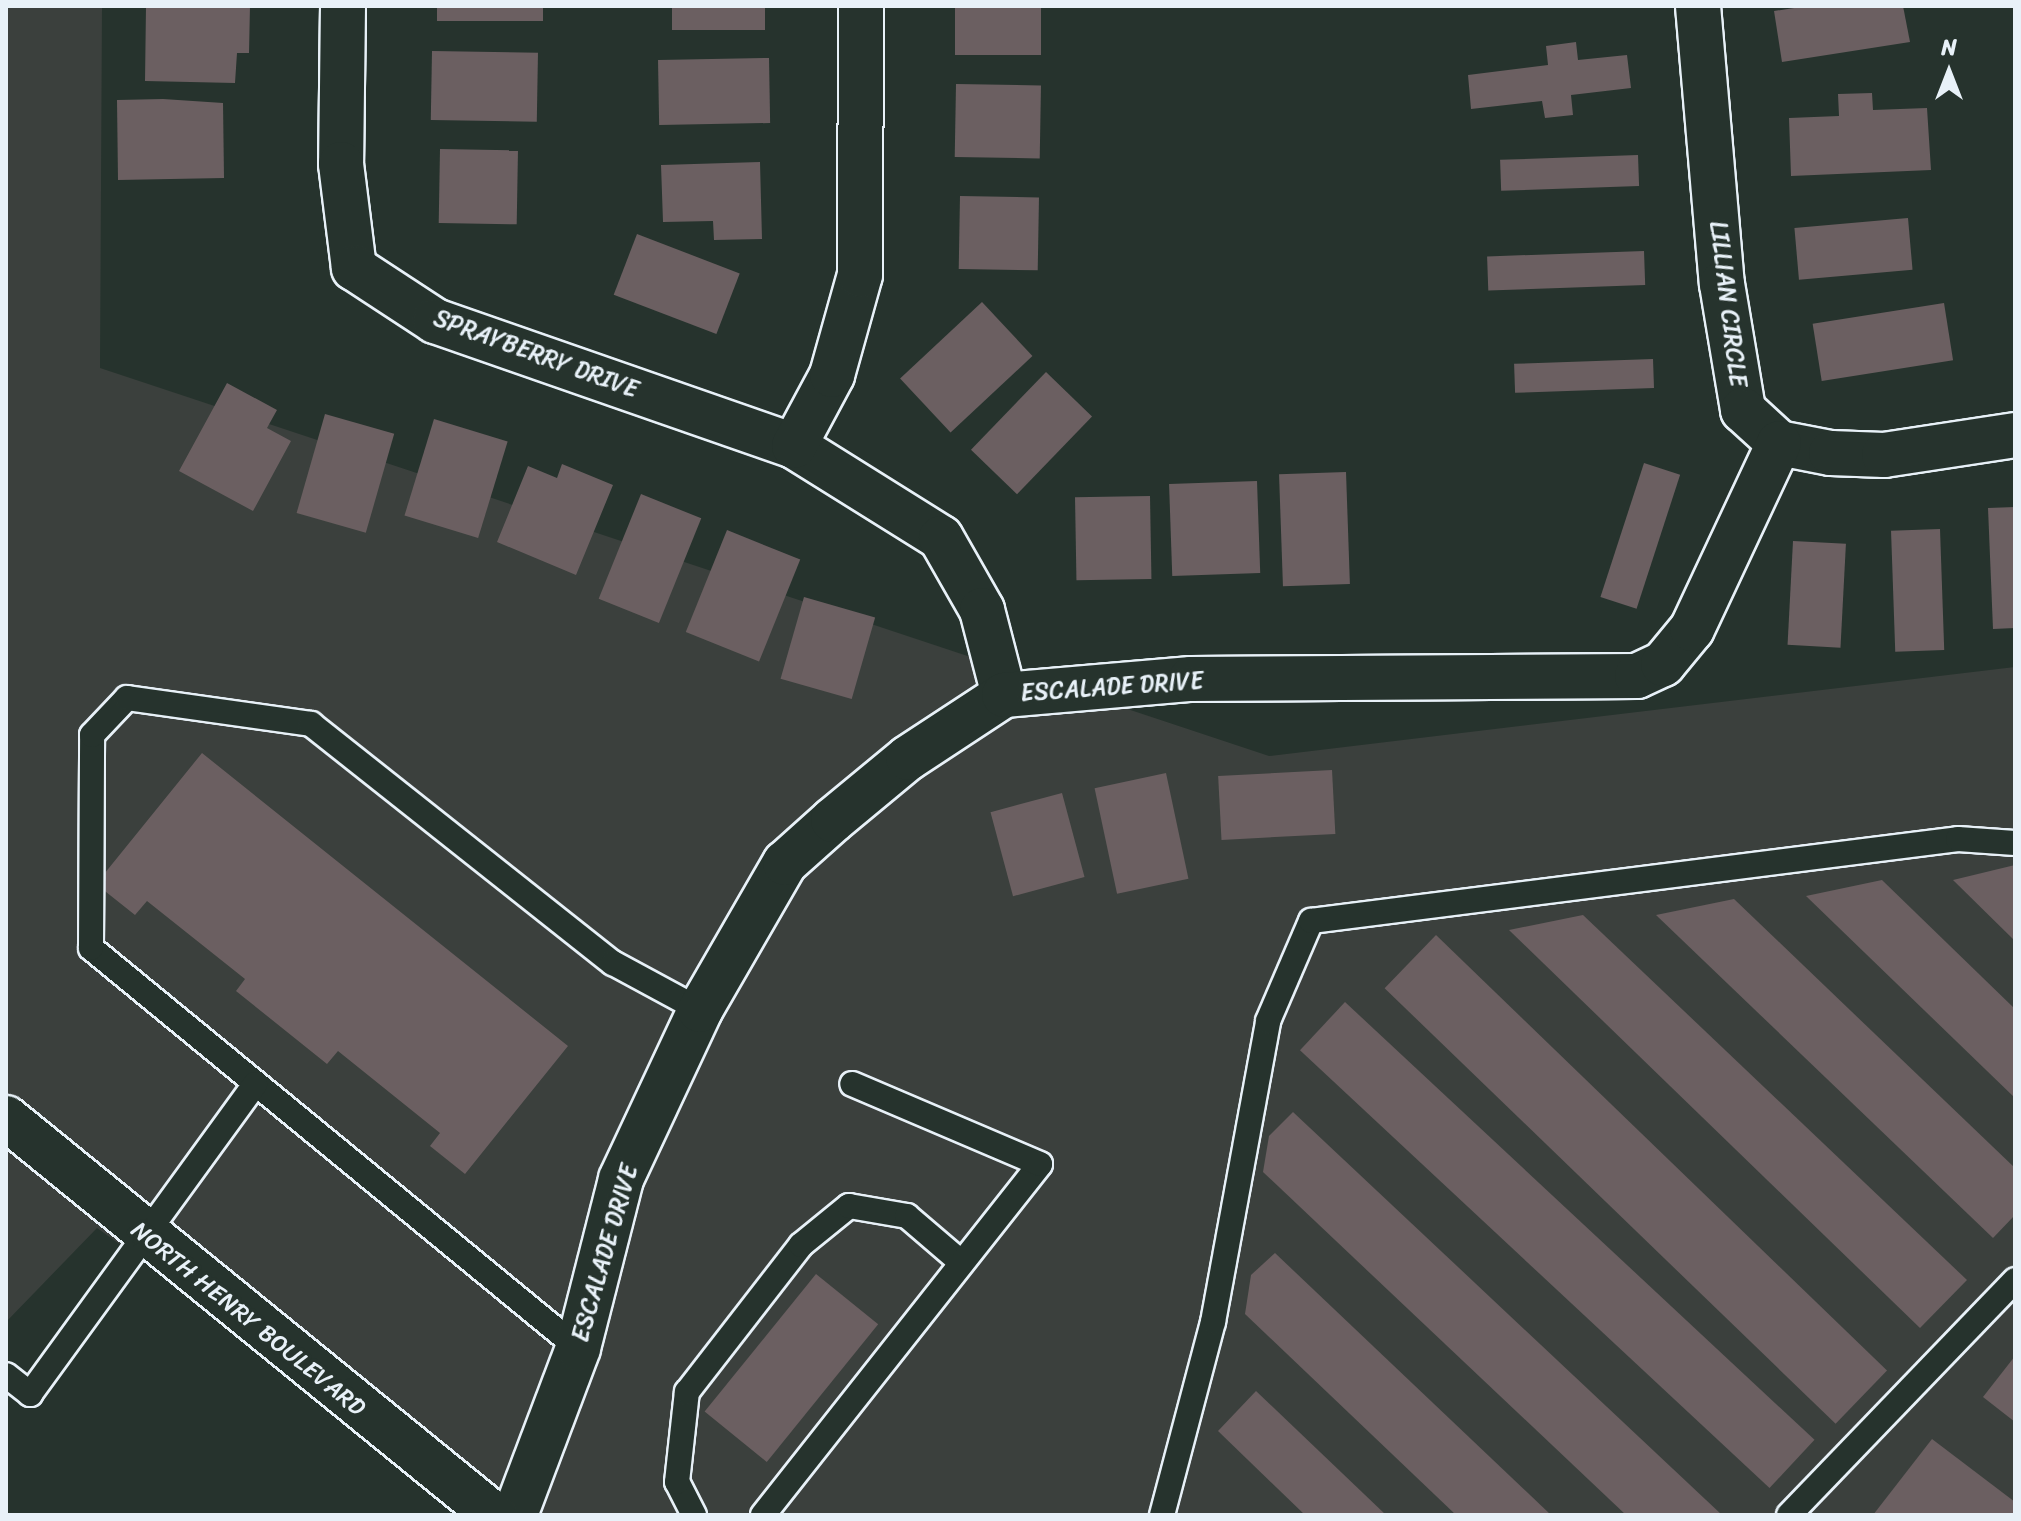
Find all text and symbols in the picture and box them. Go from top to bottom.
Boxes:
text: N [1941,28,1957,67]
north arrow [1909,32,1989,112]
street label: LILLIAN CIRCLE [1704,220,1752,388]
street label: SPRAYBERRY DRIVE [430,304,642,404]
street label: ESCALADE DRIVE [1018,666,1206,708]
street label: ESCALADE DRIVE [566,1160,644,1346]
street label: NORTH HENRY BOULEVARD [125,1216,371,1422]

